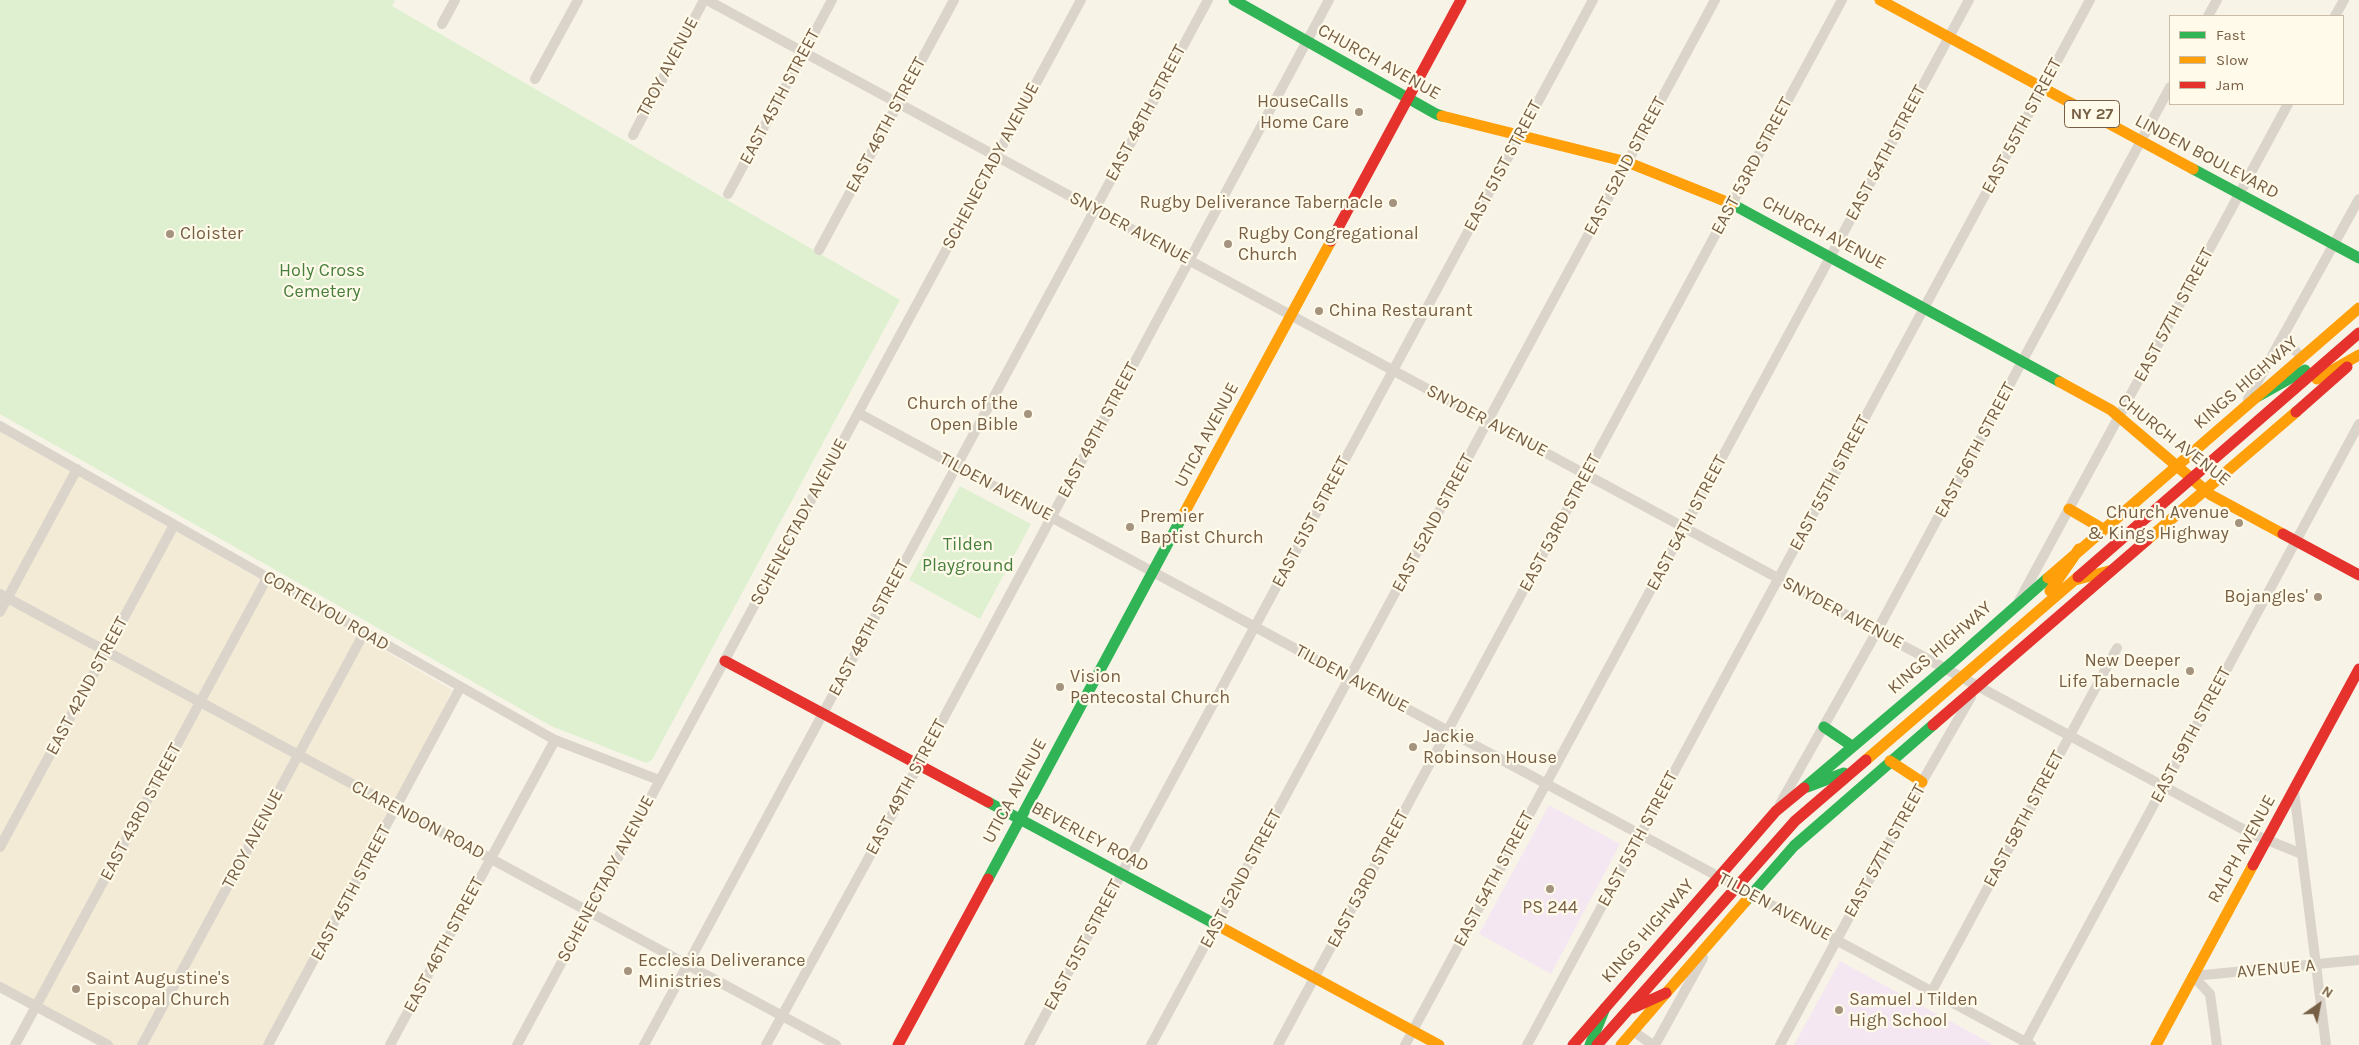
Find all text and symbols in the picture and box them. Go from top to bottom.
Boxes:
street label: TROY AVENUE [633,13,703,121]
legend [2169,15,2344,105]
street label: CHURCH AVENUE [1314,19,1444,105]
street label: EAST 45TH STREET [735,26,825,168]
text: Fast [2216,26,2245,44]
street label: EAST 48TH STREET [1101,41,1191,185]
text: Slow [2216,51,2248,69]
street label: EAST 46TH STREET [841,54,931,196]
street label: EAST 55TH STREET [1977,55,2067,197]
text: Jam [2216,76,2244,94]
street label: SCHENECTADY AVENUE [938,79,1044,253]
street label: EAST 54TH STREET [1841,82,1931,224]
place label: HouseCalls Home Care [1257,91,1349,134]
street label: EAST 52ND STREET [1579,93,1671,239]
street label: EAST 53RD STREET [1707,93,1797,239]
street label: EAST 51ST STREET [1459,97,1547,235]
road number: NY 27 [2064,100,2120,128]
marker: HouseCalls Home Care [1353,106,1365,118]
street label: LINDEN BOULEVARD [2131,110,2283,204]
street label: SNYDER AVENUE [1065,187,1195,269]
street label: CHURCH AVENUE [1758,191,1890,275]
place label: Rugby Deliverance Tabernacle [1140,192,1383,214]
marker: Rugby Deliverance Tabernacle [1387,197,1399,209]
place label: Cloister [180,223,243,245]
place label: Rugby Congregational Church [1238,223,1419,266]
marker: Cloister [164,228,176,240]
marker: Rugby Congregational Church [1222,238,1234,250]
street label: EAST 57TH STREET [2130,244,2218,386]
park label: Holy Cross Cemetery [279,260,365,302]
place label: China Restaurant [1329,300,1473,322]
marker: China Restaurant [1313,305,1325,317]
street label: KINGS HIGHWAY [2189,332,2303,434]
street label: EAST 49TH STREET [1053,358,1143,502]
street label: EAST 56TH STREET [1930,378,2020,522]
street label: UTICA AVENUE [1170,379,1244,491]
street label: SNYDER AVENUE [1422,380,1552,462]
street label: CHURCH AVENUE [2113,389,2235,491]
place label: Church of the Open Bible [907,393,1018,436]
marker: Church of the Open Bible [1022,408,1034,420]
street label: EAST 55TH STREET [1785,412,1875,554]
street label: SCHENECTADY AVENUE [746,435,852,609]
street label: TILDEN AVENUE [936,448,1056,526]
street label: EAST 52ND STREET [1387,450,1479,596]
street label: EAST 53RD STREET [1515,450,1605,596]
street label: EAST 54TH STREET [1642,452,1732,594]
street label: EAST 51ST STREET [1267,453,1355,591]
place label: Church Avenue & Kings Highway [2087,502,2229,544]
place label: Premier Baptist Church [1140,506,1264,548]
marker: Church Avenue & Kings Highway [2233,517,2245,529]
marker: Premier Baptist Church [1124,521,1136,533]
park label: Tilden Playground [922,534,1014,576]
street label: EAST 48TH STREET [824,556,914,700]
street label: CORTELYOU ROAD [259,566,393,656]
street label: SNYDER AVENUE [1778,572,1908,654]
place label: Bojangles' [2224,586,2308,608]
marker: Bojangles' [2312,591,2324,603]
street label: KINGS HIGHWAY [1883,597,1997,699]
street label: EAST 42ND STREET [41,613,133,759]
street label: TILDEN AVENUE [1292,640,1412,718]
place label: New Deeper Life Tabernacle [2058,650,2180,692]
street label: EAST 59TH STREET [2146,663,2236,807]
marker: New Deeper Life Tabernacle [2184,665,2196,677]
place label: Vision Pentecostal Church [1070,666,1230,709]
marker: Vision Pentecostal Church [1054,681,1066,693]
street label: EAST 49TH STREET [861,715,951,859]
place label: Jackie Robinson House [1423,726,1557,769]
street label: UTICA AVENUE [978,735,1052,847]
street label: EAST 43RD STREET [96,740,186,884]
marker: Jackie Robinson House [1407,741,1419,753]
street label: EAST 58TH STREET [1979,747,2069,891]
street label: EAST 55TH STREET [1593,768,1683,910]
street label: CLARENDON ROAD [348,776,488,864]
street label: EAST 57TH STREET [1840,781,1930,921]
street label: TROY AVENUE [218,785,288,893]
street label: RALPH AVENUE [2203,791,2281,907]
street label: SCHENECTADY AVENUE [553,792,659,966]
street label: BEVERLEY ROAD [1027,797,1153,877]
street label: EAST 52ND STREET [1195,806,1287,952]
street label: EAST 53RD STREET [1323,806,1413,952]
street label: EAST 54TH STREET [1449,808,1539,950]
street label: EAST 45TH STREET [306,822,396,964]
street label: TILDEN AVENUE [1715,868,1835,946]
street label: EAST 46TH STREET [399,874,489,1016]
street label: KINGS HIGHWAY [1597,874,1699,988]
street label: EAST 51ST STREET [1039,876,1127,1014]
marker: PS 244 [1544,883,1556,895]
place label: PS 244 [1522,897,1578,919]
place label: Ecclesia Deliverance Ministries [638,950,806,992]
street label: AVENUE A [2236,955,2316,983]
marker: Ecclesia Deliverance Ministries [622,965,634,977]
place label: Saint Augustine's Episcopal Church [86,968,230,1011]
north arrow [2294,980,2344,1030]
text: N [2319,982,2336,1002]
marker: Saint Augustine's Episcopal Church [70,983,82,995]
place label: Samuel J Tilden High School [1849,989,1978,1032]
marker: Samuel J Tilden High School [1833,1004,1845,1016]

